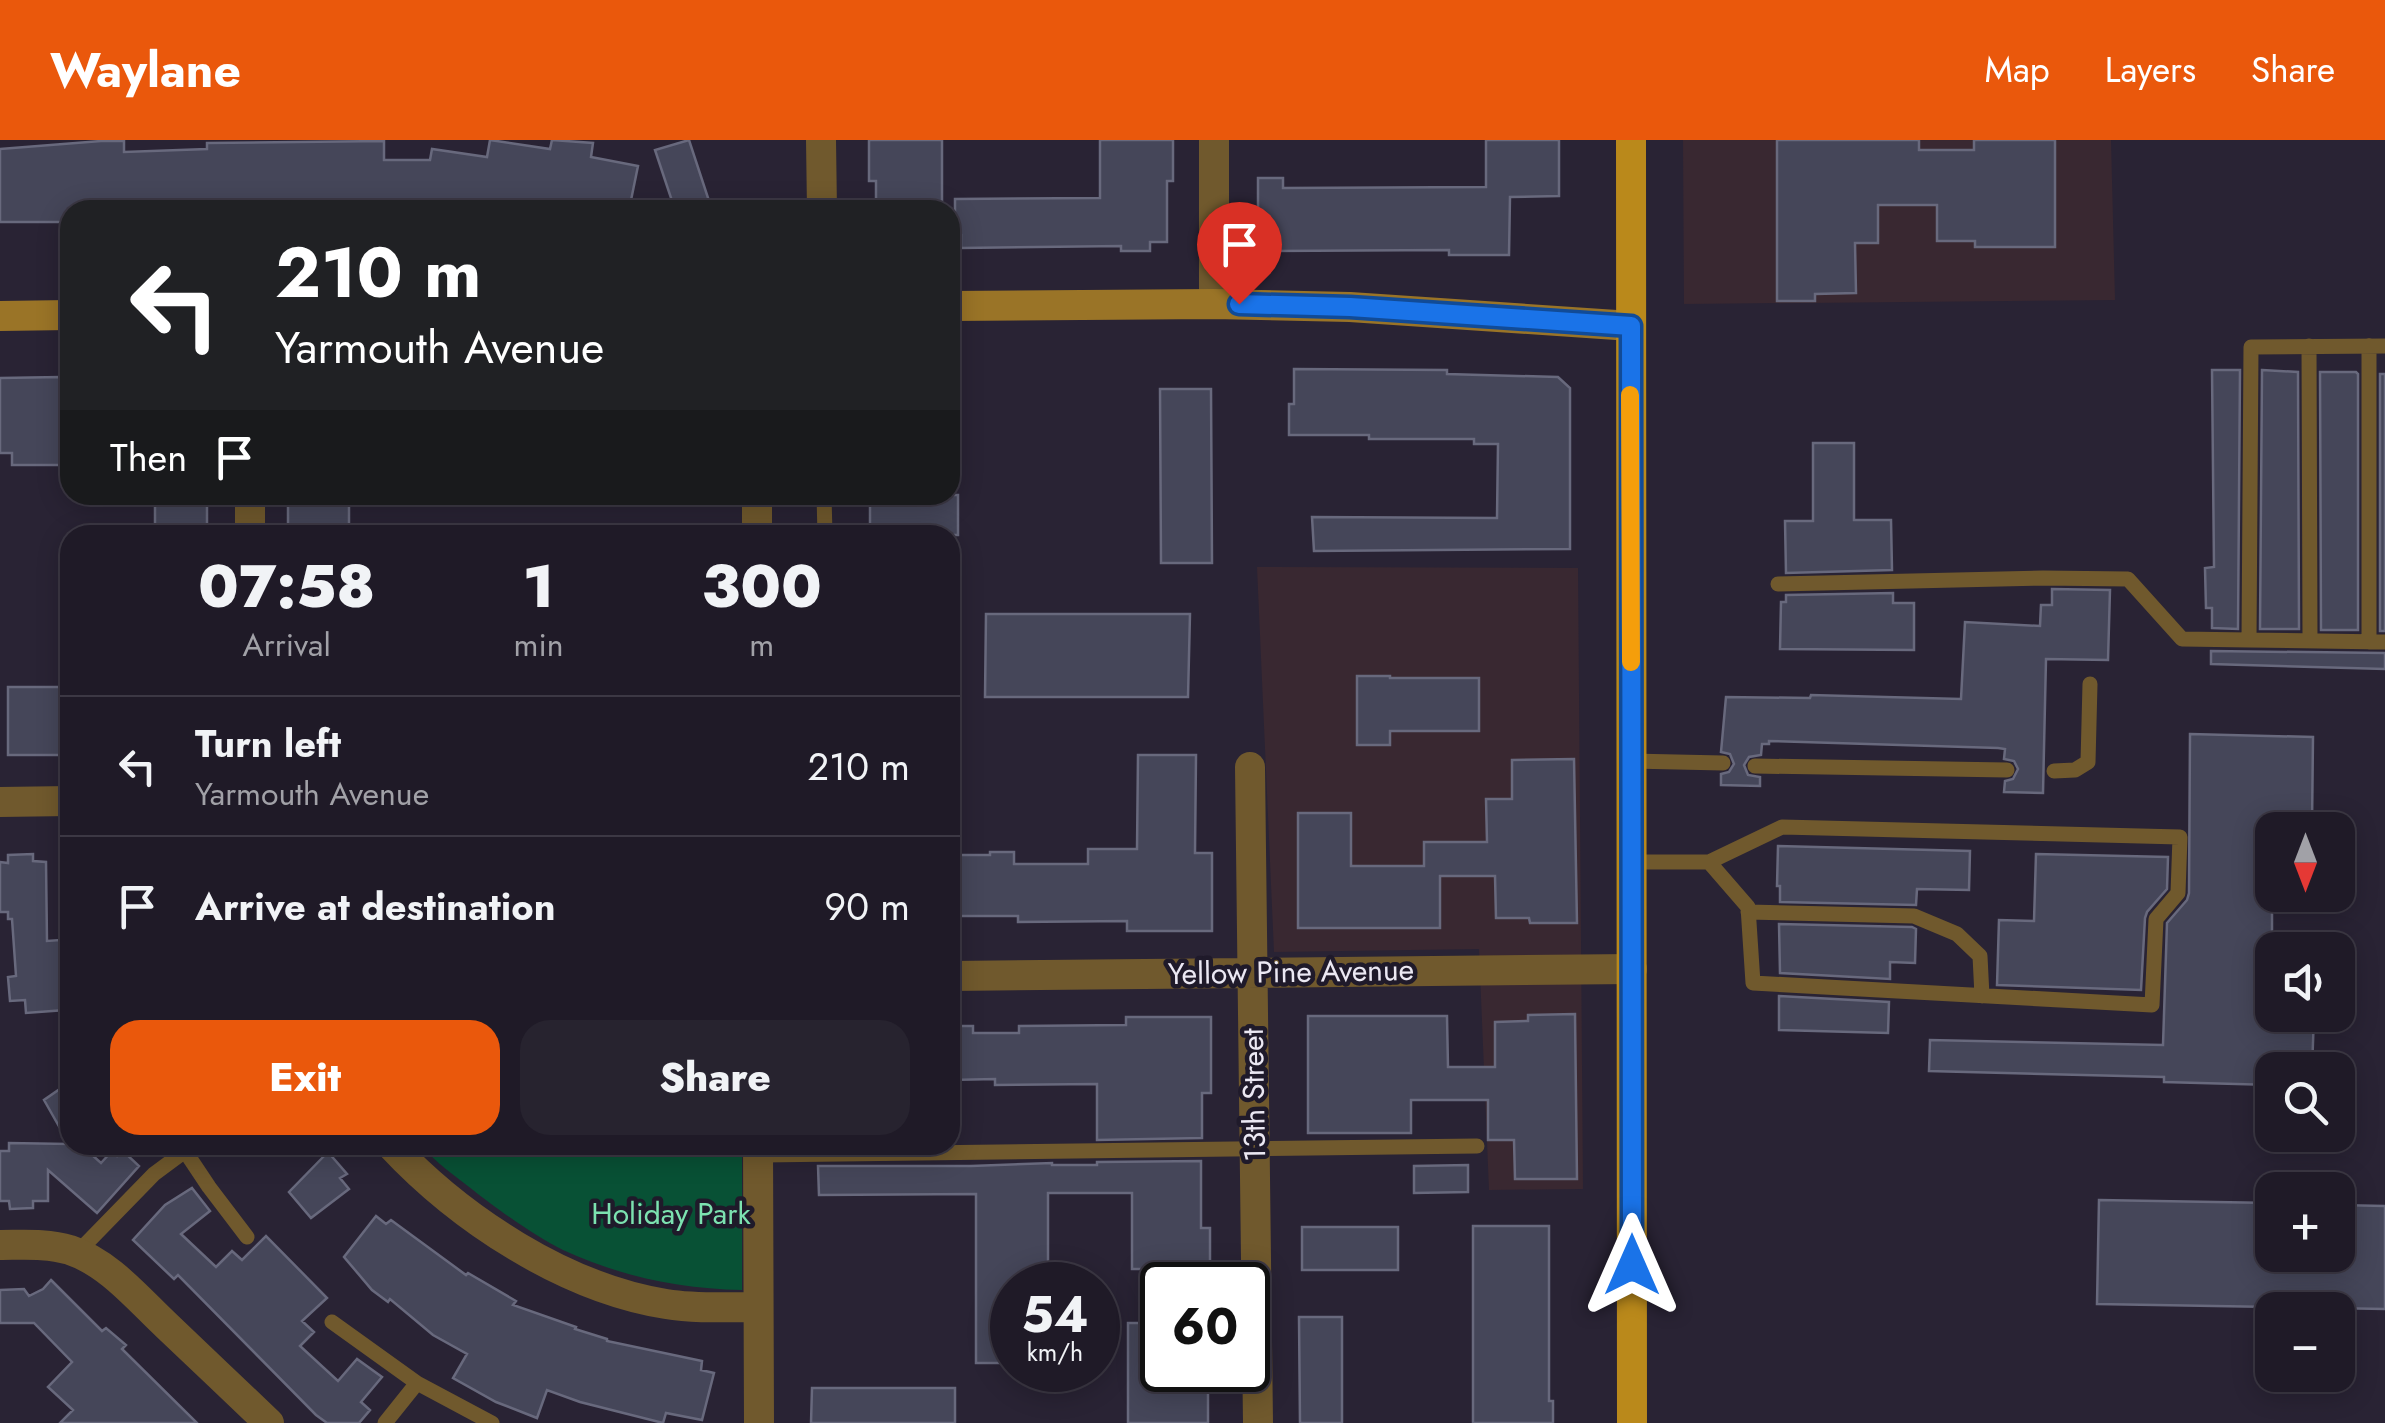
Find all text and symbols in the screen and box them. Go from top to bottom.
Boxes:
text: Waylane [50,36,241,105]
text: Map [1985,45,2050,95]
text: Layers [2105,45,2196,95]
text: Share [2251,45,2335,95]
pin [1197,202,1282,305]
icon: arrive [1212,217,1267,272]
text: 210 m [275,222,481,323]
icon: left [110,240,240,370]
text: Yarmouth Avenue [275,315,604,380]
text: Then [110,430,187,485]
icon: arrive [207,430,262,485]
text: 07:58 [198,543,375,630]
text: 1 [523,543,554,630]
text: 300 [702,543,822,630]
text: Arrival [243,622,331,668]
text: min [513,622,564,668]
text: m [749,622,774,668]
text: Turn left [195,716,341,771]
icon: left [110,739,165,794]
text: 210 m [807,739,910,794]
text: Yarmouth Avenue [195,771,429,817]
north arrow [2255,812,2355,912]
map controls [2255,812,2355,1392]
icon: arrive [110,879,165,934]
text: Arrive at destination [195,879,556,934]
text: 90 m [824,879,910,934]
button: sound [2255,932,2355,1032]
street label: Yellow Pine Avenue [1167,948,1415,995]
button: Exit [110,1020,500,1135]
button: Share [520,1020,910,1135]
street label: 13th Street [1231,1027,1276,1162]
button: search [2255,1052,2355,1152]
button: + [2255,1172,2355,1272]
park label: Holiday Park [591,1192,752,1235]
position arrow [1580,1213,1684,1317]
speed limit sign: 60 [1140,1262,1270,1392]
text: 54 [1021,1278,1089,1351]
button: − [2255,1292,2355,1392]
text: km/h [1027,1334,1083,1370]

